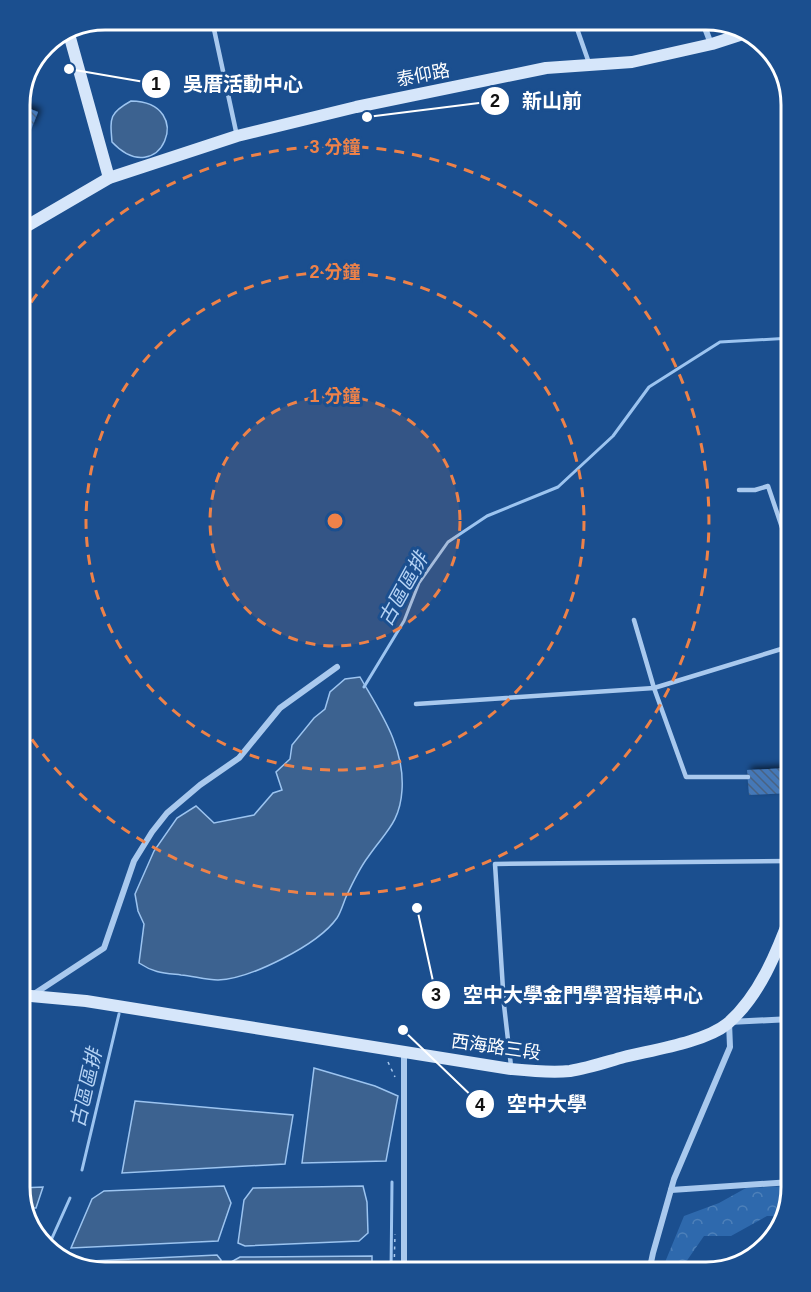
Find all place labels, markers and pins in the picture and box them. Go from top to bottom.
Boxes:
callout: 吳厝活動中心 [141,65,315,103]
callout: 新山前 [480,82,594,120]
centre of rings [325,511,345,531]
callout: 空中大學金門學習指導中心 [421,976,715,1014]
callout: 空中大學 [465,1085,599,1123]

